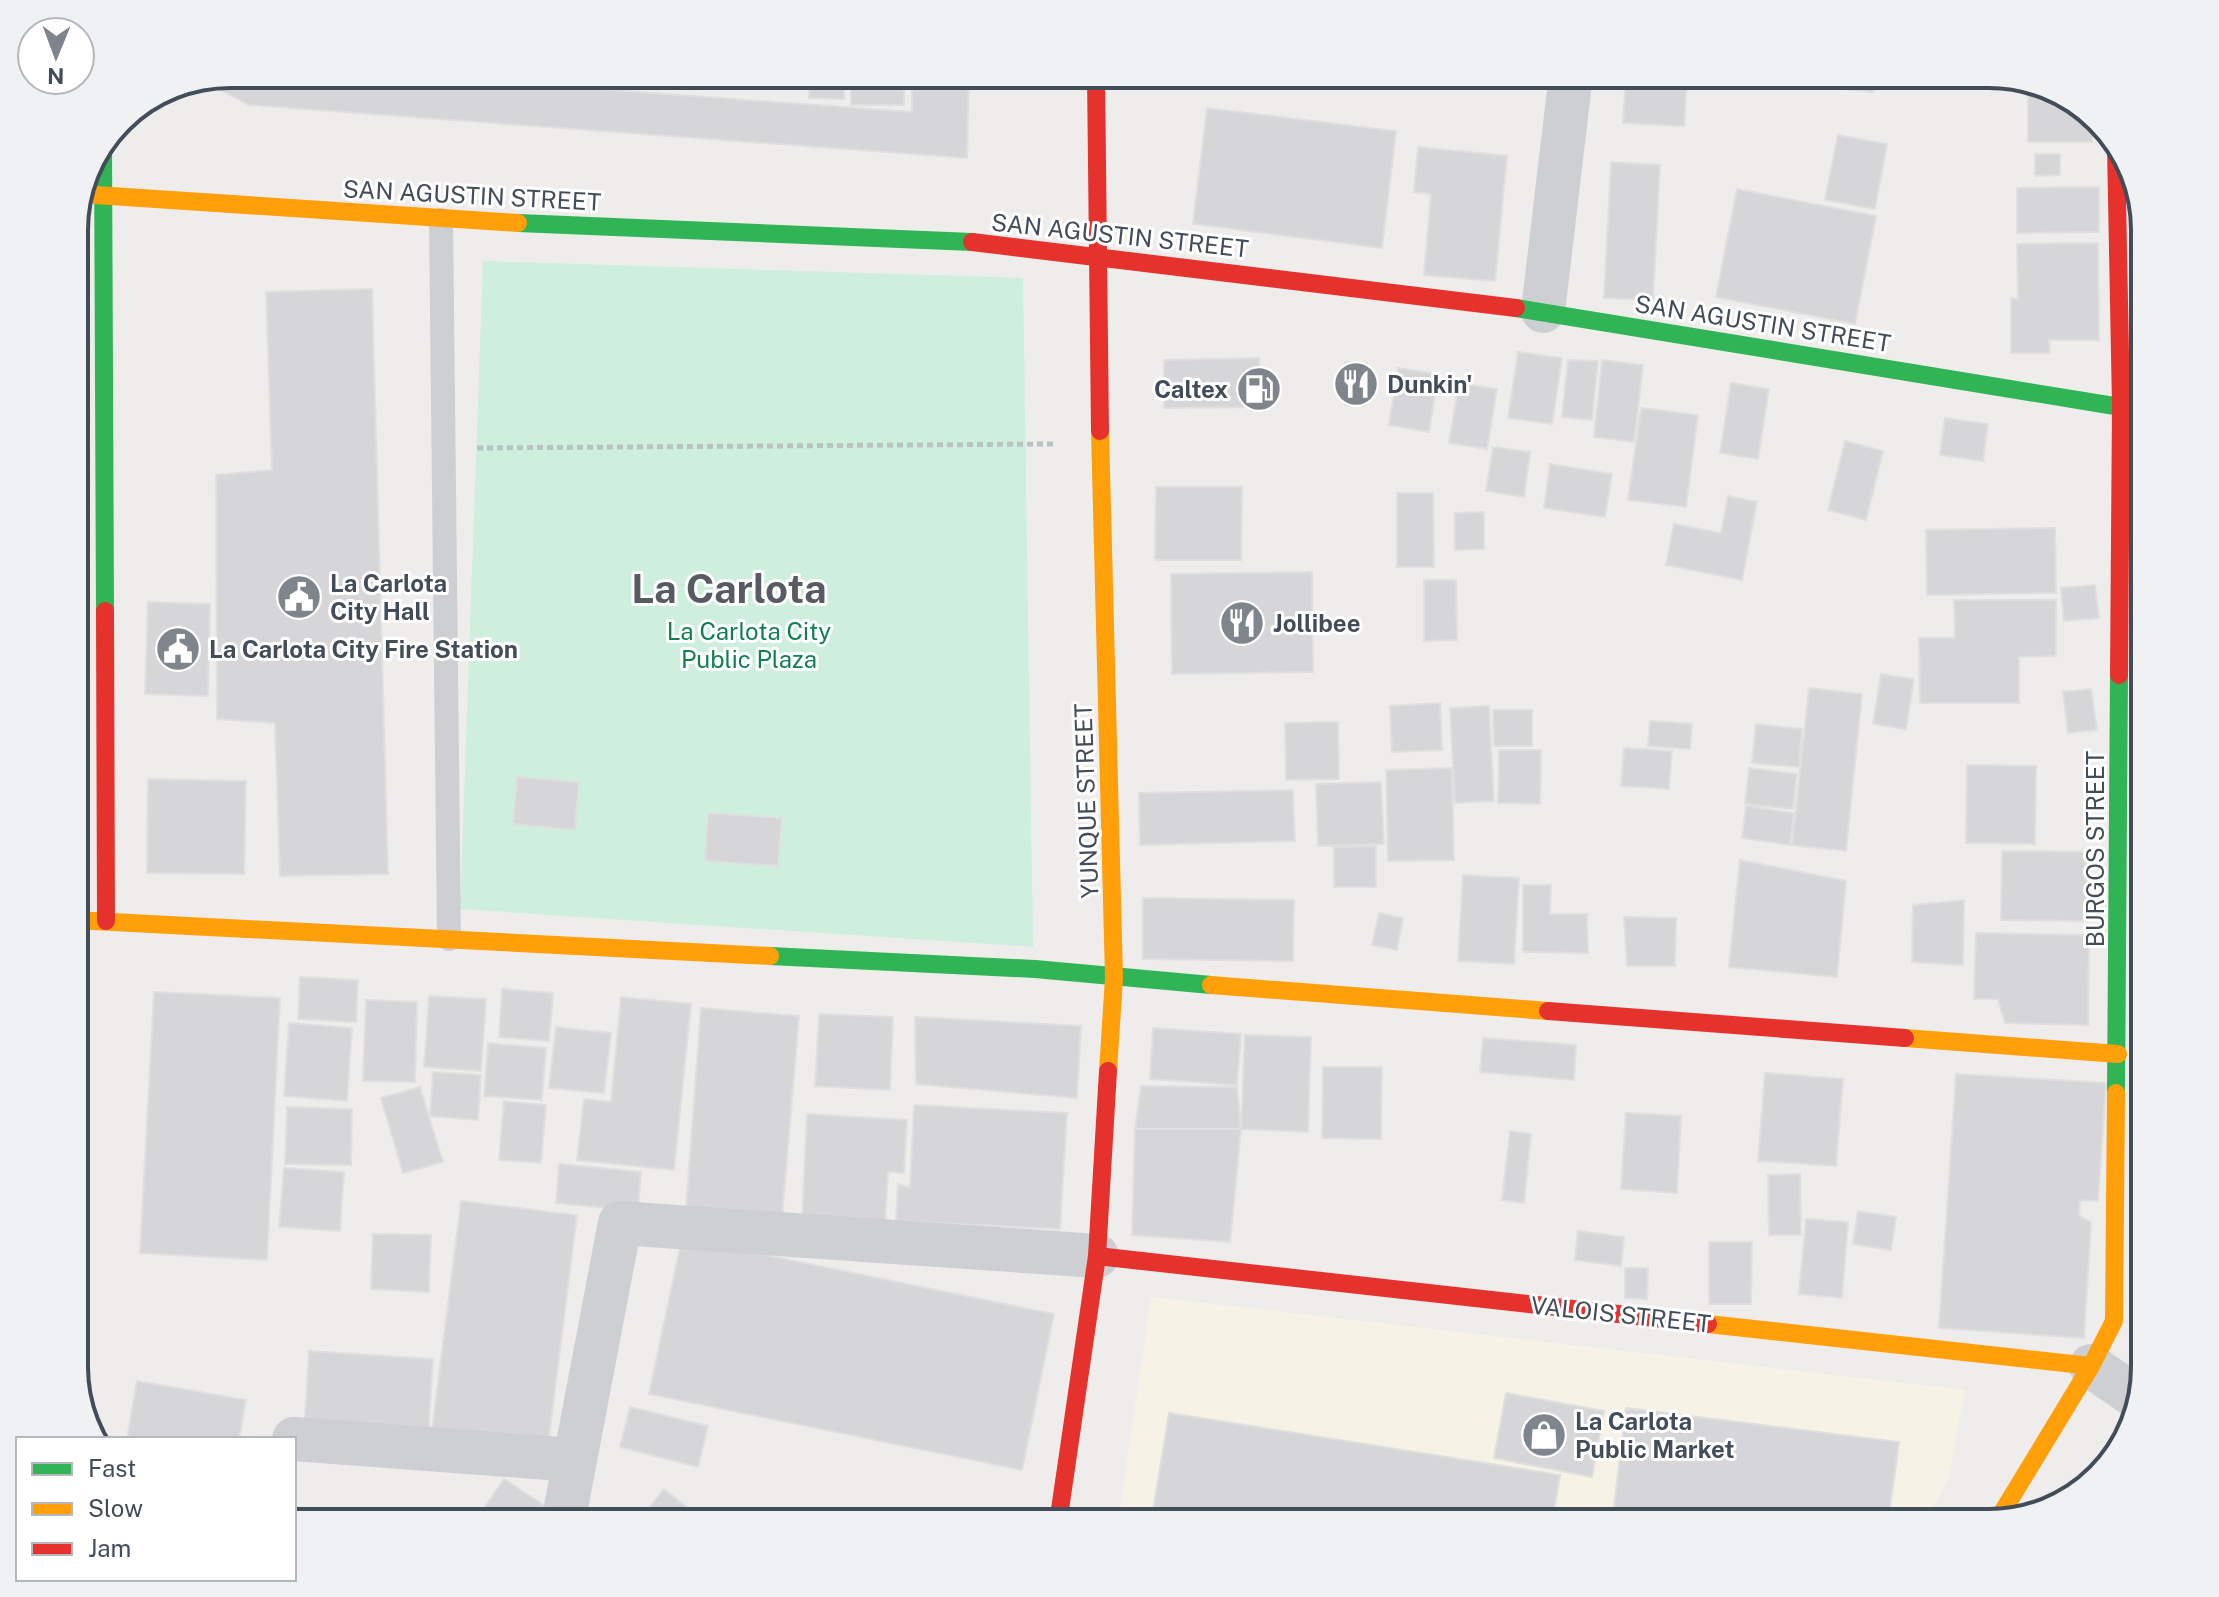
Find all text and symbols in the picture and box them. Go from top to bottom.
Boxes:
north arrow [16,16,96,96]
text: N [47,63,64,89]
street label: SAN AGUSTIN STREET [342,174,602,216]
street label: SAN AGUSTIN STREET [990,208,1250,262]
street label: SAN AGUSTIN STREET [1633,289,1893,357]
restaurant icon: Dunkin' [1332,360,1380,408]
fuel station icon: Caltex [1235,365,1283,413]
place label: Dunkin' [1387,370,1473,398]
place label: Caltex [1154,375,1228,403]
district label: La Carlota [631,565,827,612]
place label: La Carlota City Hall [330,569,447,625]
public building icon: La Carlota City Hall [275,573,323,621]
restaurant icon: Jollibee [1218,599,1266,647]
place label: Jollibee [1273,609,1361,637]
park label: La Carlota City Public Plaza [667,617,831,673]
public building icon: La Carlota City Fire Station [154,625,202,673]
place label: La Carlota City Fire Station [209,635,518,663]
street label: YUNQUE STREET [1069,703,1103,899]
street label: BURGOS STREET [2081,751,2109,947]
street label: VALOIS STREET [1530,1291,1712,1337]
place label: La Carlota Public Market [1575,1407,1734,1463]
shop icon: La Carlota Public Market [1520,1411,1568,1459]
legend [16,1437,296,1581]
text: Fast [88,1454,136,1482]
text: Slow [88,1494,143,1522]
text: Jam [88,1534,131,1562]

